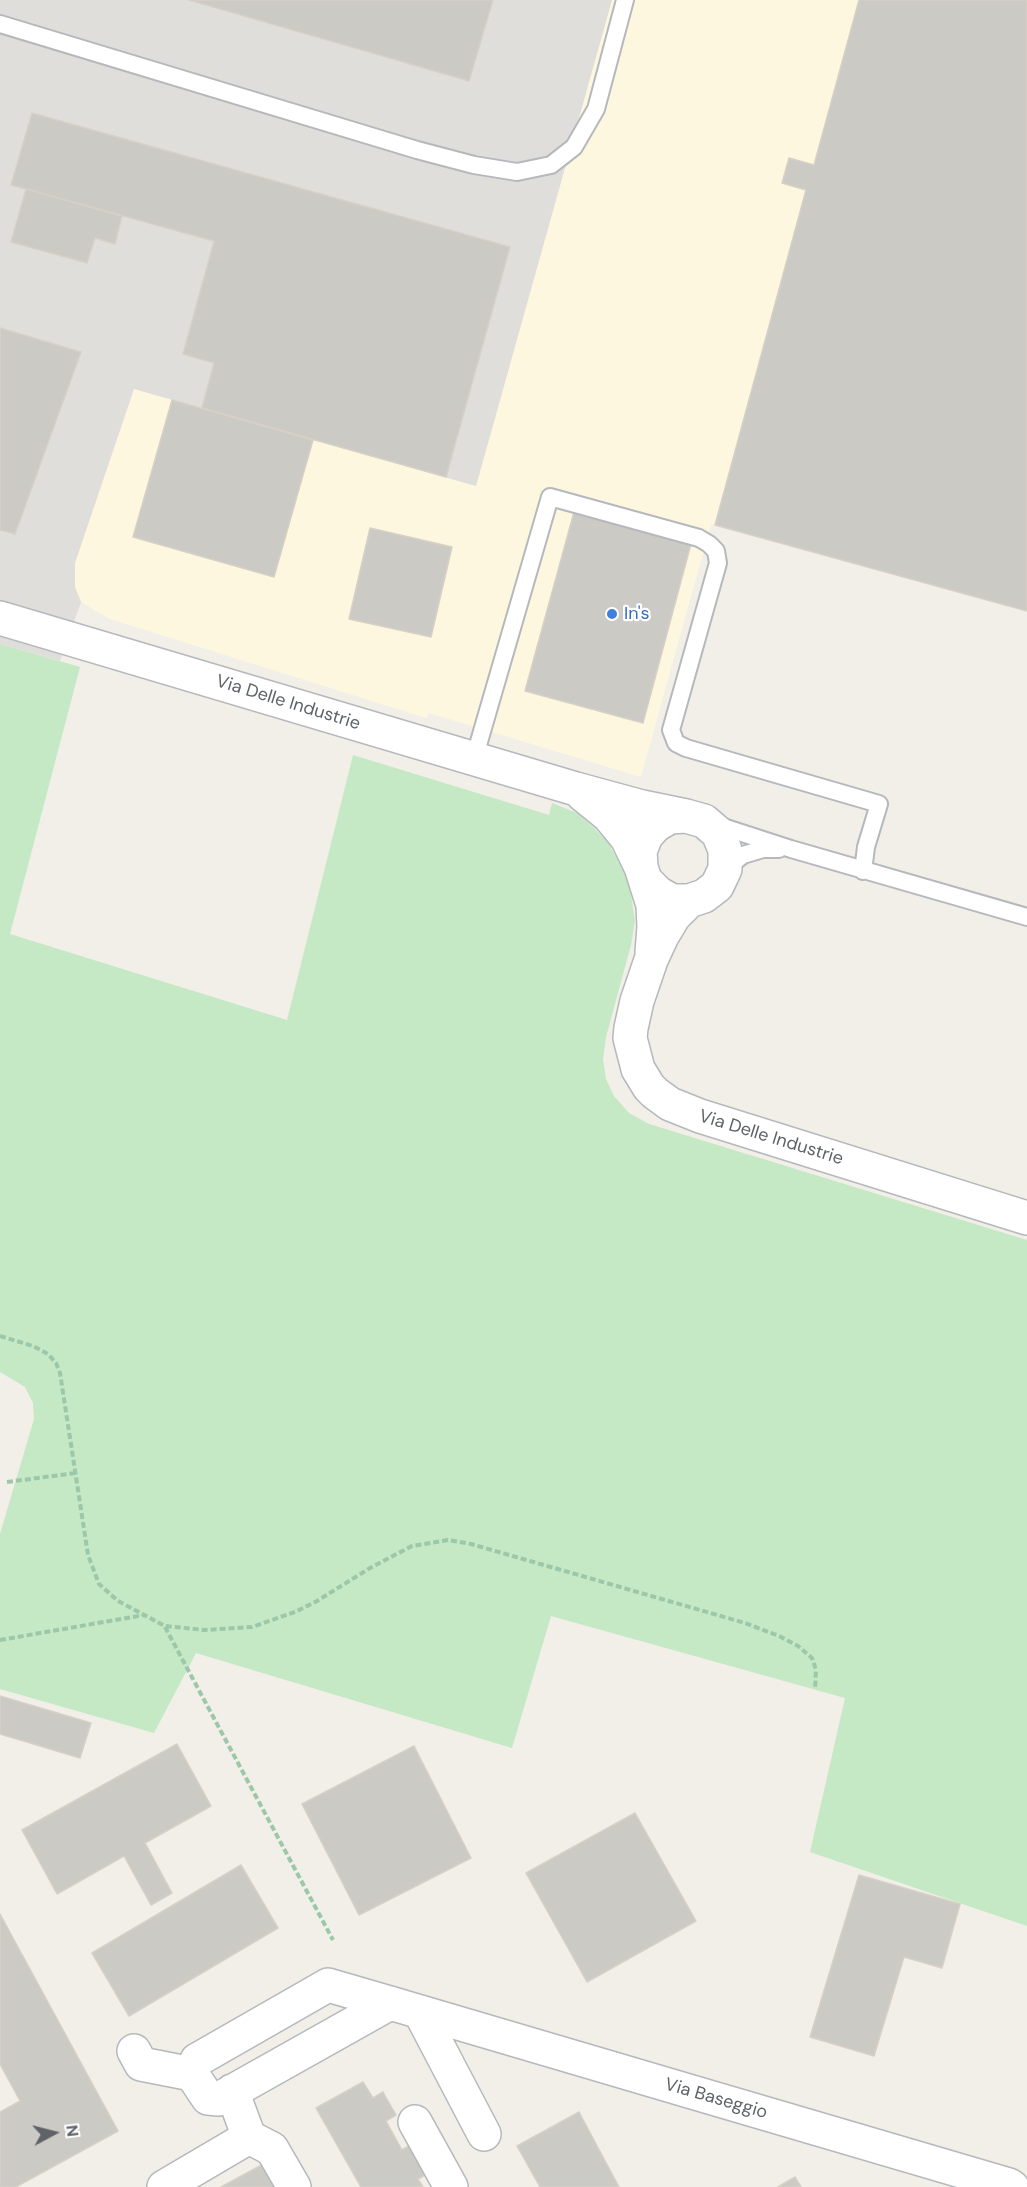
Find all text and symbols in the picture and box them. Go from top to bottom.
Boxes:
place label: In's [624,603,650,625]
marker: In's [605,607,619,621]
street label: Via Delle Industrie [213,671,363,735]
street label: Via Delle Industrie [696,1106,846,1170]
street label: Via Baseggio [662,2074,770,2124]
north arrow [24,2103,84,2163]
text: N [61,2124,83,2138]

